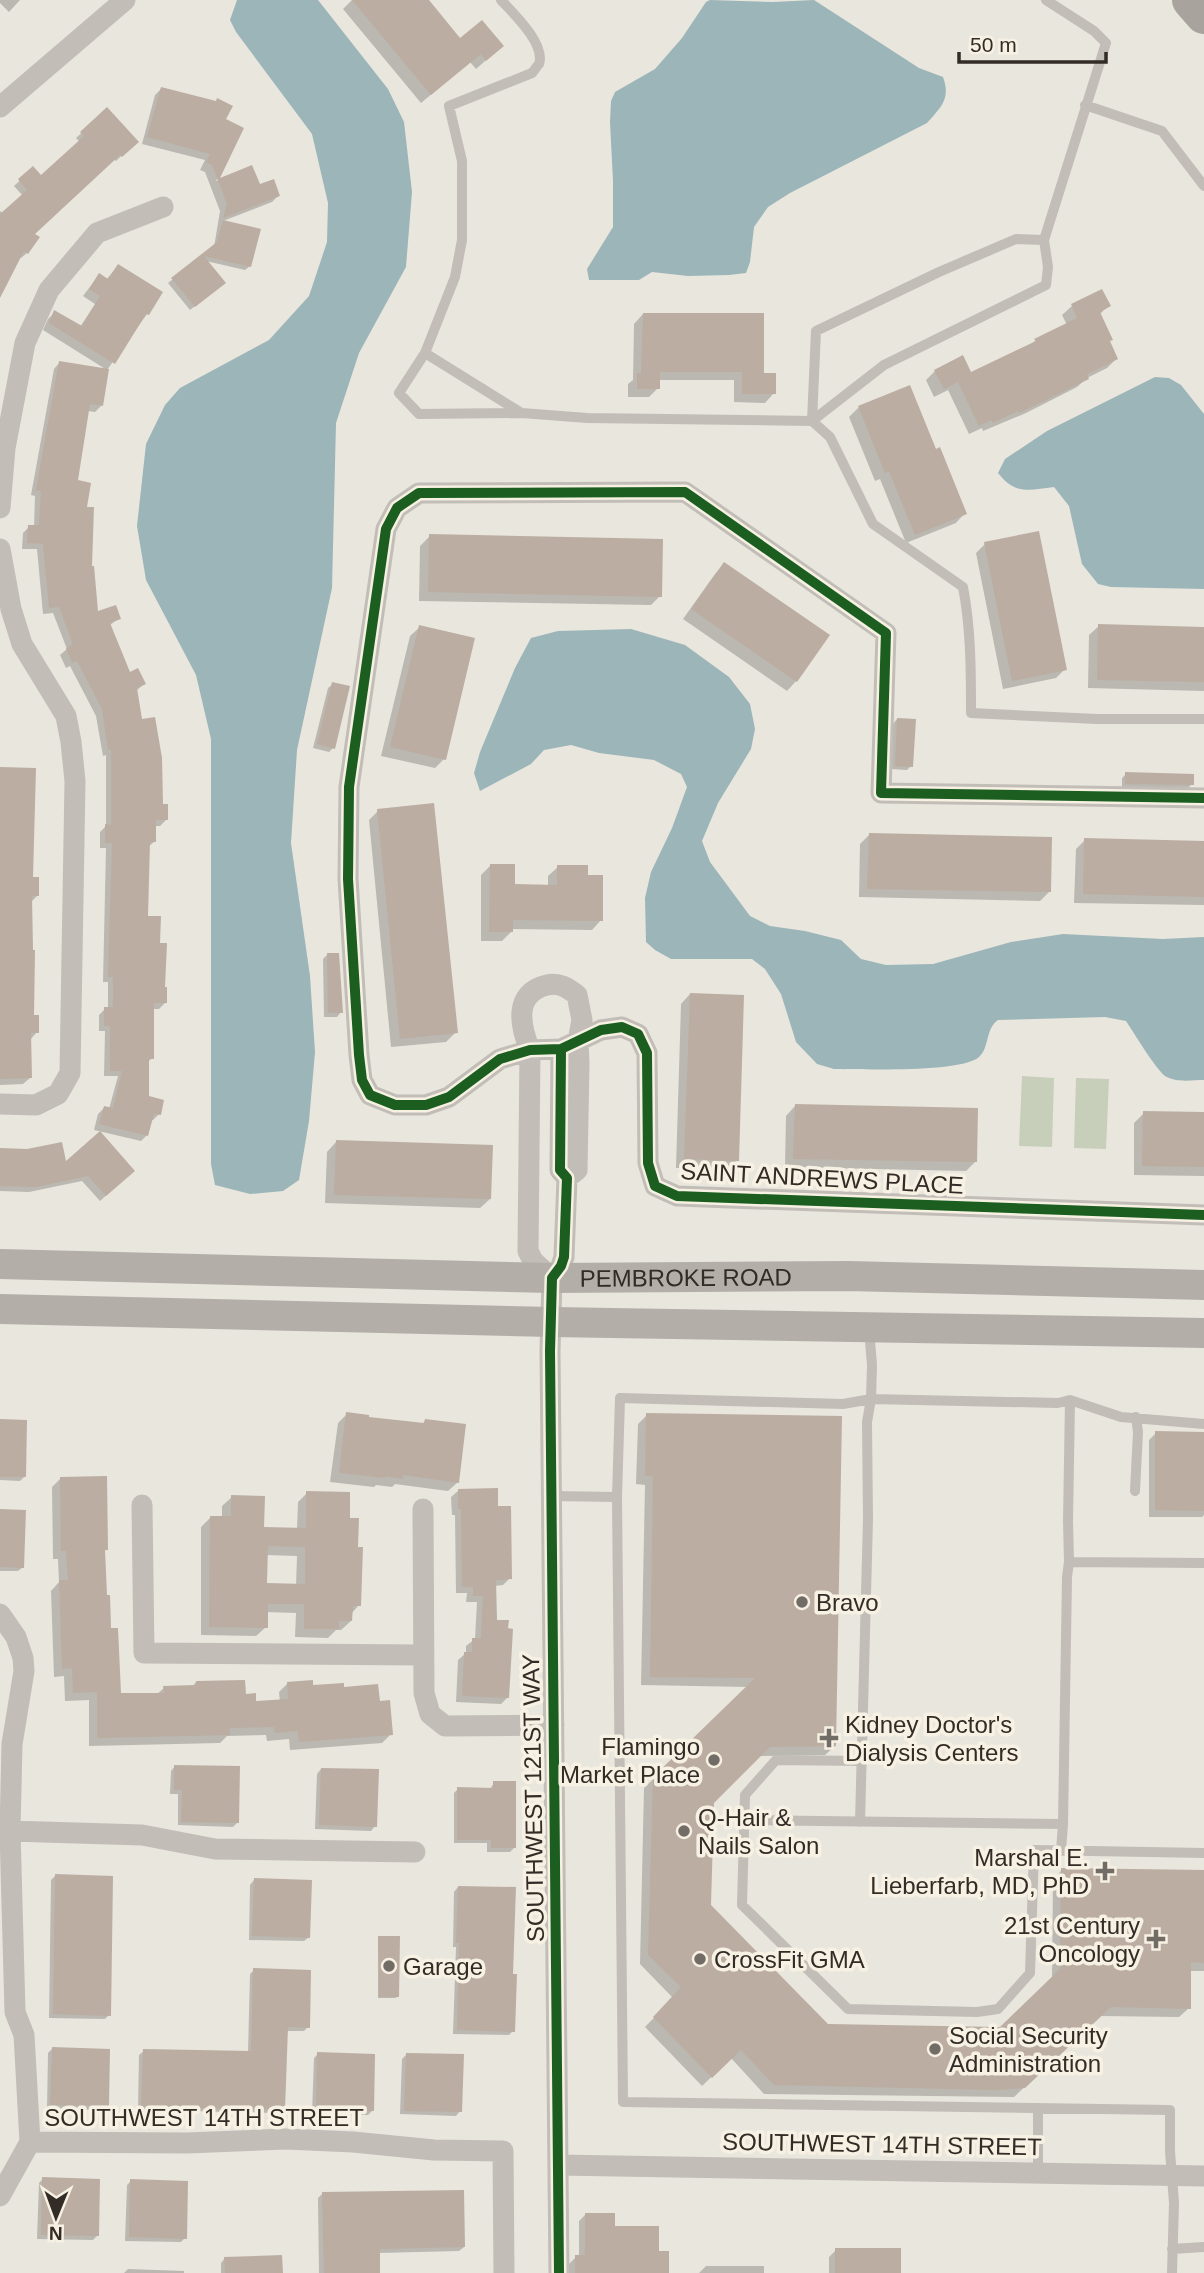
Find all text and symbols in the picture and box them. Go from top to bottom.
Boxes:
scale bar [959,21,1106,65]
text: 50 m [970,33,1017,56]
street label: SAINT ANDREWS PLACE [680,1157,964,1199]
street label: PEMBROKE ROAD [580,1263,792,1291]
place label: Bravo [816,1589,879,1616]
marker: Bravo [794,1594,810,1610]
street label: SOUTHWEST 121ST WAY [517,1654,549,1942]
place label: Kidney Doctor's Dialysis Centers [845,1711,1018,1766]
marker: Kidney Doctor's Dialysis Centers [819,1728,839,1748]
place label: Flamingo Market Place [560,1733,700,1788]
marker: Flamingo Market Place [706,1752,722,1768]
place label: Q-Hair & Nails Salon [698,1804,819,1859]
marker: Q-Hair & Nails Salon [676,1823,692,1839]
place label: Marshal E. Lieberfarb, MD, PhD [870,1844,1089,1899]
marker: Marshal E. Lieberfarb, MD, PhD [1095,1861,1115,1881]
place label: 21st Century Oncology [1004,1912,1140,1967]
marker: 21st Century Oncology [1146,1929,1166,1949]
place label: CrossFit GMA [714,1946,865,1973]
marker: CrossFit GMA [692,1951,708,1967]
place label: Garage [403,1953,483,1980]
marker: Garage [381,1958,397,1974]
place label: Social Security Administration [949,2022,1108,2077]
marker: Social Security Administration [927,2041,943,2057]
street label: SOUTHWEST 14TH STREET [44,2104,364,2131]
street label: SOUTHWEST 14TH STREET [722,2128,1042,2160]
north arrow [21,2182,91,2252]
text: N [49,2223,63,2244]

